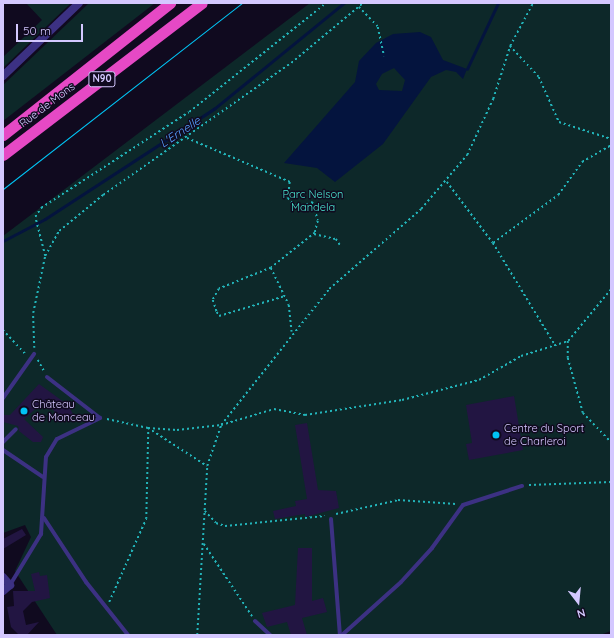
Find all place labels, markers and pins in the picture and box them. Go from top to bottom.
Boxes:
place label: Château de Monceau [32,398,95,424]
marker: Château de Monceau [19,406,29,416]
place label: Centre du Sport de Charleroi [504,422,584,448]
marker: Centre du Sport de Charleroi [491,430,501,440]

